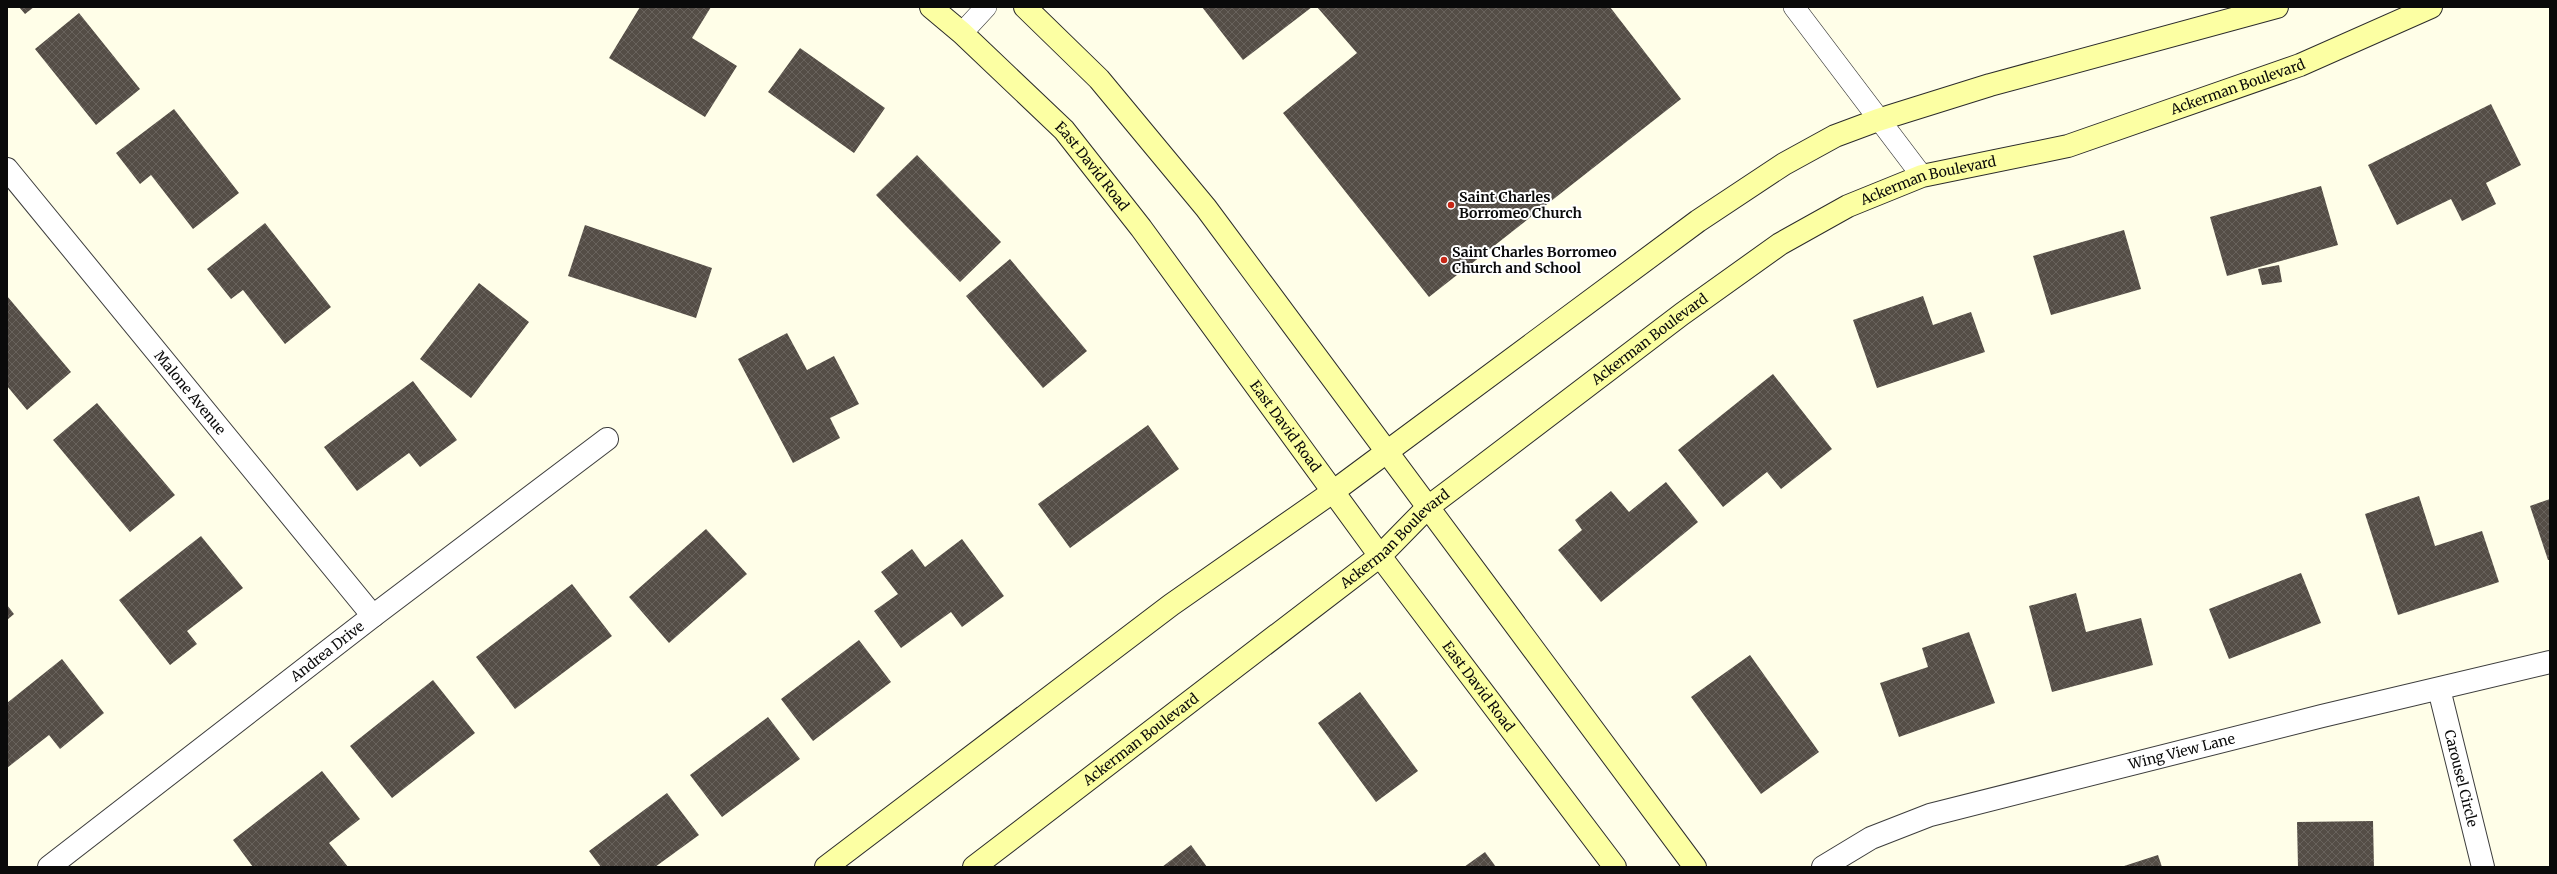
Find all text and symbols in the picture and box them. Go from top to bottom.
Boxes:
street label: Ackerman Boulevard [2167,55,2308,119]
street label: East David Road [1052,118,1133,215]
street label: Ackerman Boulevard [1857,152,1998,209]
place label: Saint Charles Borromeo Church [1459,188,1583,222]
marker: Saint Charles Borromeo Church [1446,200,1456,210]
place label: Saint Charles Borromeo Church and School [1452,243,1617,277]
marker: Saint Charles Borromeo Church and School [1439,255,1449,265]
street label: Ackerman Boulevard [1587,289,1712,389]
street label: Malone Avenue [150,347,230,438]
street label: East David Road [1246,377,1325,476]
street label: Ackerman Boulevard [1336,485,1453,593]
street label: Andrea Drive [286,617,368,686]
street label: East David Road [1438,637,1519,736]
street label: Ackerman Boulevard [1078,689,1203,790]
street label: Carousel Circle [2440,728,2482,829]
street label: Wing View Lane [2126,729,2237,774]

